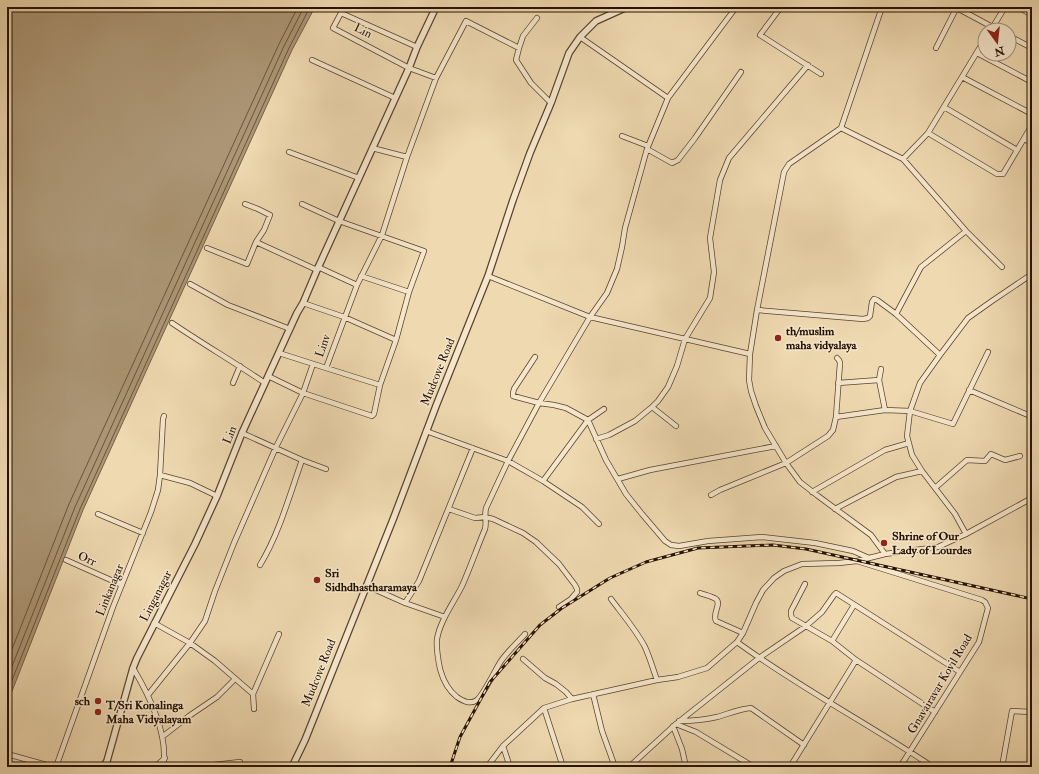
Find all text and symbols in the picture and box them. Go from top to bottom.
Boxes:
street label: Lin [352,20,374,42]
north arrow [977,22,1017,62]
text: N [992,43,1007,59]
place label: th/muslim maha vidyalaya [786,324,858,353]
street label: Linv [312,332,334,359]
marker: th/muslim maha vidyalaya [773,333,783,343]
street label: Mudcove Road [418,336,458,408]
street label: Lin [220,424,240,446]
place label: Shrine of Our Lady of Lourdes [892,529,972,558]
marker: Shrine of Our Lady of Lourdes [879,538,889,548]
street label: Orr [75,548,99,570]
street label: Linkanagar [93,561,127,618]
place label: Sri Sidhdhastharamaya [325,566,418,595]
street label: Linganagar [137,567,175,624]
marker: Sri Sidhdhastharamaya [312,575,322,585]
street label: Gnavairavar Kovil Road [904,631,976,736]
street label: Mudcove Road [299,637,339,709]
place label: sch [75,694,91,709]
marker: sch [93,696,103,706]
place label: T/Sri Konalinga Maha Vidyalayam [105,698,192,727]
marker: T/Sri Konalinga Maha Vidyalayam [93,707,103,717]

